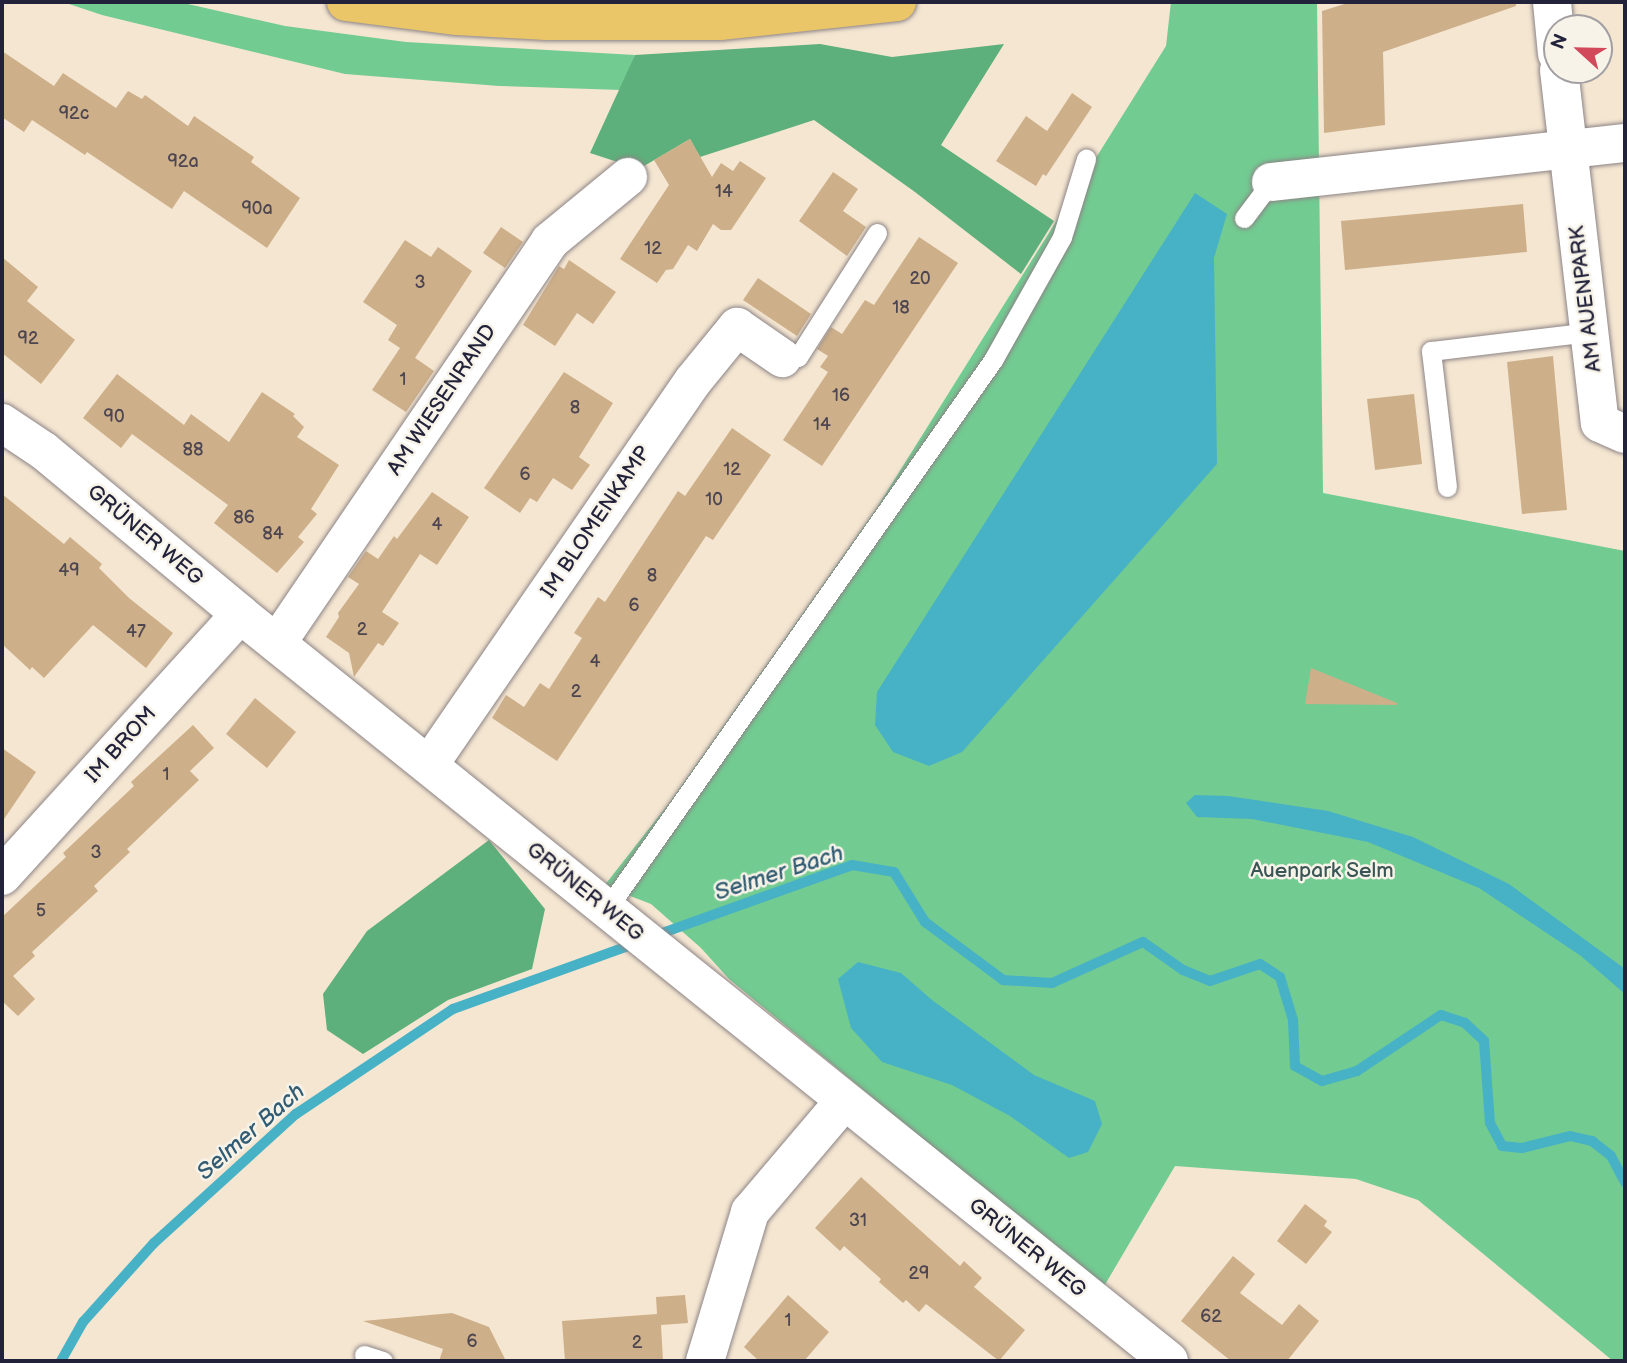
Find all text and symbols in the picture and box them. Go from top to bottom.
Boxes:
north arrow [1543,14,1613,84]
text: N [1547,31,1573,53]
house number: 92c [59,103,89,125]
house number: 92a [167,151,199,173]
house number: 14 [715,181,733,203]
house number: 90a [241,198,273,220]
street label: AM AUENPARK [1565,224,1607,374]
house number: 12 [644,238,662,260]
house number: 20 [909,268,931,290]
house number: 3 [414,272,426,294]
house number: 18 [892,297,910,319]
street label: AM WIESENRAND [382,319,502,481]
house number: 92 [17,328,39,350]
house number: 1 [400,369,406,391]
house number: 16 [832,385,850,407]
house number: 8 [570,397,580,419]
house number: 90 [104,406,124,428]
house number: 14 [813,414,831,436]
house number: 88 [183,439,203,461]
street label: IM BLOMENKAMP [536,441,656,603]
house number: 12 [723,459,741,481]
house number: 6 [520,464,530,486]
street label: GRÜNER WEG [82,479,208,591]
house number: 10 [705,489,723,511]
house number: 86 [233,507,255,529]
house number: 4 [432,514,442,536]
house number: 84 [262,523,284,545]
house number: 49 [58,560,80,582]
house number: 8 [647,565,657,587]
house number: 6 [629,595,639,617]
house number: 2 [357,619,367,641]
house number: 47 [126,621,146,643]
house number: 4 [590,651,600,673]
house number: 2 [571,681,581,703]
street label: IM BROM [80,702,162,788]
house number: 1 [163,764,169,786]
street label: GRÜNER WEG [521,837,649,947]
water label: Selmer Bach [711,839,847,907]
house number: 3 [90,842,102,864]
park label: Auenpark Selm [1250,858,1394,884]
house number: 5 [36,900,46,922]
water label: Selmer Bach [191,1078,311,1186]
street label: GRÜNER WEG [963,1193,1091,1303]
house number: 31 [849,1210,867,1232]
house number: 29 [908,1263,930,1285]
house number: 62 [1200,1306,1222,1328]
house number: 1 [785,1310,791,1332]
house number: 6 [467,1331,477,1353]
house number: 2 [632,1332,642,1354]

